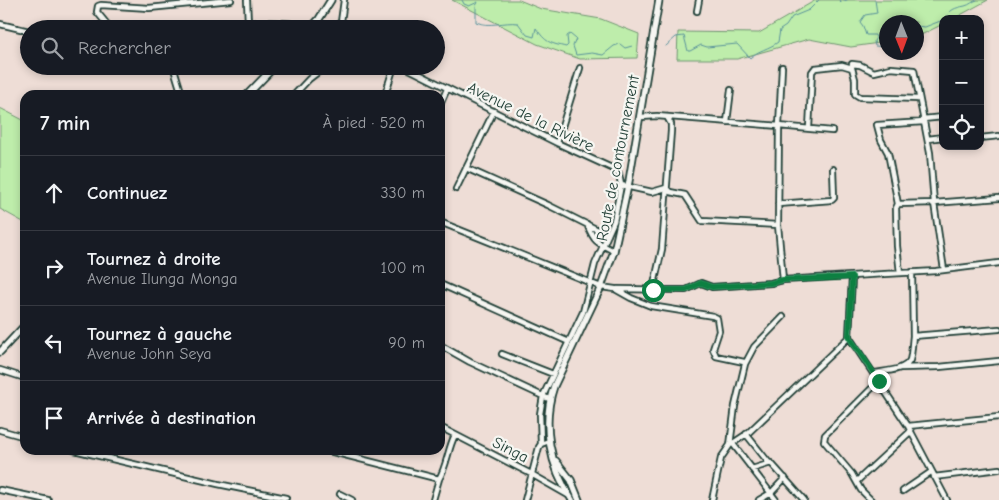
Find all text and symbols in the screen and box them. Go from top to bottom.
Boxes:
north arrow [879,15,924,60]
map controls [939,15,984,150]
button: + [939,15,984,60]
search box [20,20,445,75]
icon: search [38,34,66,62]
text: Rechercher [78,37,171,59]
button: − [939,60,984,105]
street label: Route de contournement [593,73,643,243]
street label: Avenue de la Rivière [464,78,597,155]
button: locate [939,105,984,150]
text: 7 min [40,111,90,135]
text: À pied · 520 m [323,114,425,132]
icon: ahead [40,179,68,207]
text: Continuez [87,182,167,204]
text: 330 m [380,184,425,202]
text: Tournez à droite [87,248,221,270]
icon: right [40,254,68,282]
text: 100 m [381,259,425,277]
text: Avenue Ilunga Monga [87,270,237,288]
route start [642,279,665,302]
text: Tournez à gauche [87,323,232,345]
icon: left [40,329,68,357]
text: 90 m [388,334,425,352]
text: Avenue John Seya [87,345,212,363]
route end [868,370,891,393]
icon: arrive [40,404,68,432]
text: Arrivée à destination [87,407,256,429]
street label: Singa [490,433,532,467]

